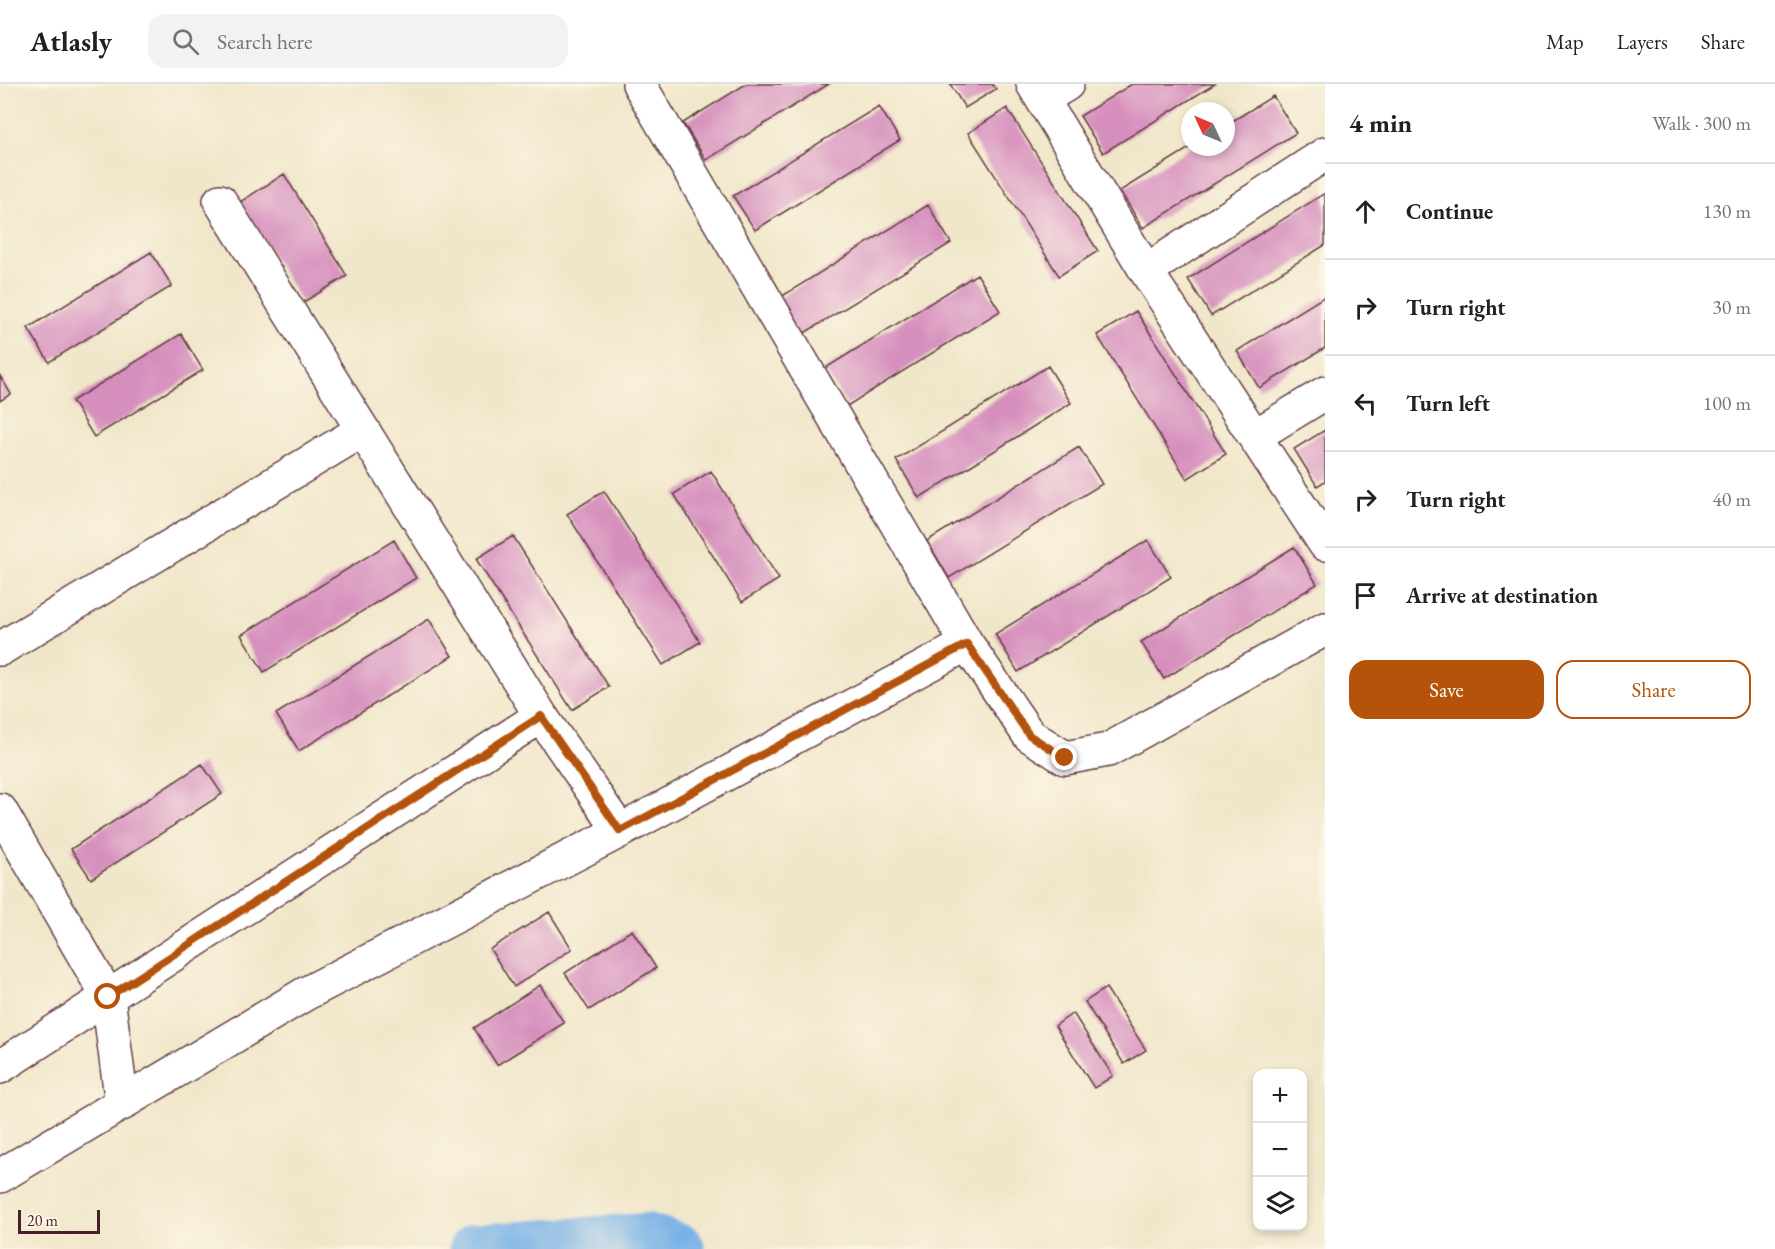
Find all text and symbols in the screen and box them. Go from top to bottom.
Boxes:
search box [148,14,568,68]
text: Atlasly [30,23,112,59]
icon: search [169,25,202,58]
text: Search here [217,27,313,56]
text: Map [1546,28,1584,55]
text: Layers [1617,28,1668,55]
text: Share [1701,28,1745,55]
north arrow [1181,102,1235,156]
text: 4 min [1349,106,1412,140]
text: Walk · 300 m [1652,110,1751,136]
icon: ahead [1349,195,1382,228]
text: Continue [1406,197,1493,226]
text: 130 m [1703,198,1751,224]
icon: right [1349,291,1382,324]
text: Turn right [1406,293,1505,322]
text: 30 m [1712,294,1751,320]
icon: left [1349,387,1382,420]
text: Turn left [1406,389,1490,418]
text: 100 m [1703,390,1751,416]
icon: right [1349,483,1382,516]
text: Turn right [1406,485,1505,514]
text: 40 m [1712,486,1751,512]
icon: arrive [1349,579,1382,612]
text: Arrive at destination [1406,581,1598,610]
button: Save [1349,660,1544,719]
button: Share [1556,660,1751,719]
route end [1051,744,1077,770]
route start [94,983,120,1009]
map controls [1253,1069,1307,1231]
button: + [1253,1069,1307,1123]
button: − [1253,1123,1307,1177]
button: layers [1253,1177,1307,1231]
scale bar [18,1207,100,1234]
text: 20 m [27,1210,58,1231]

